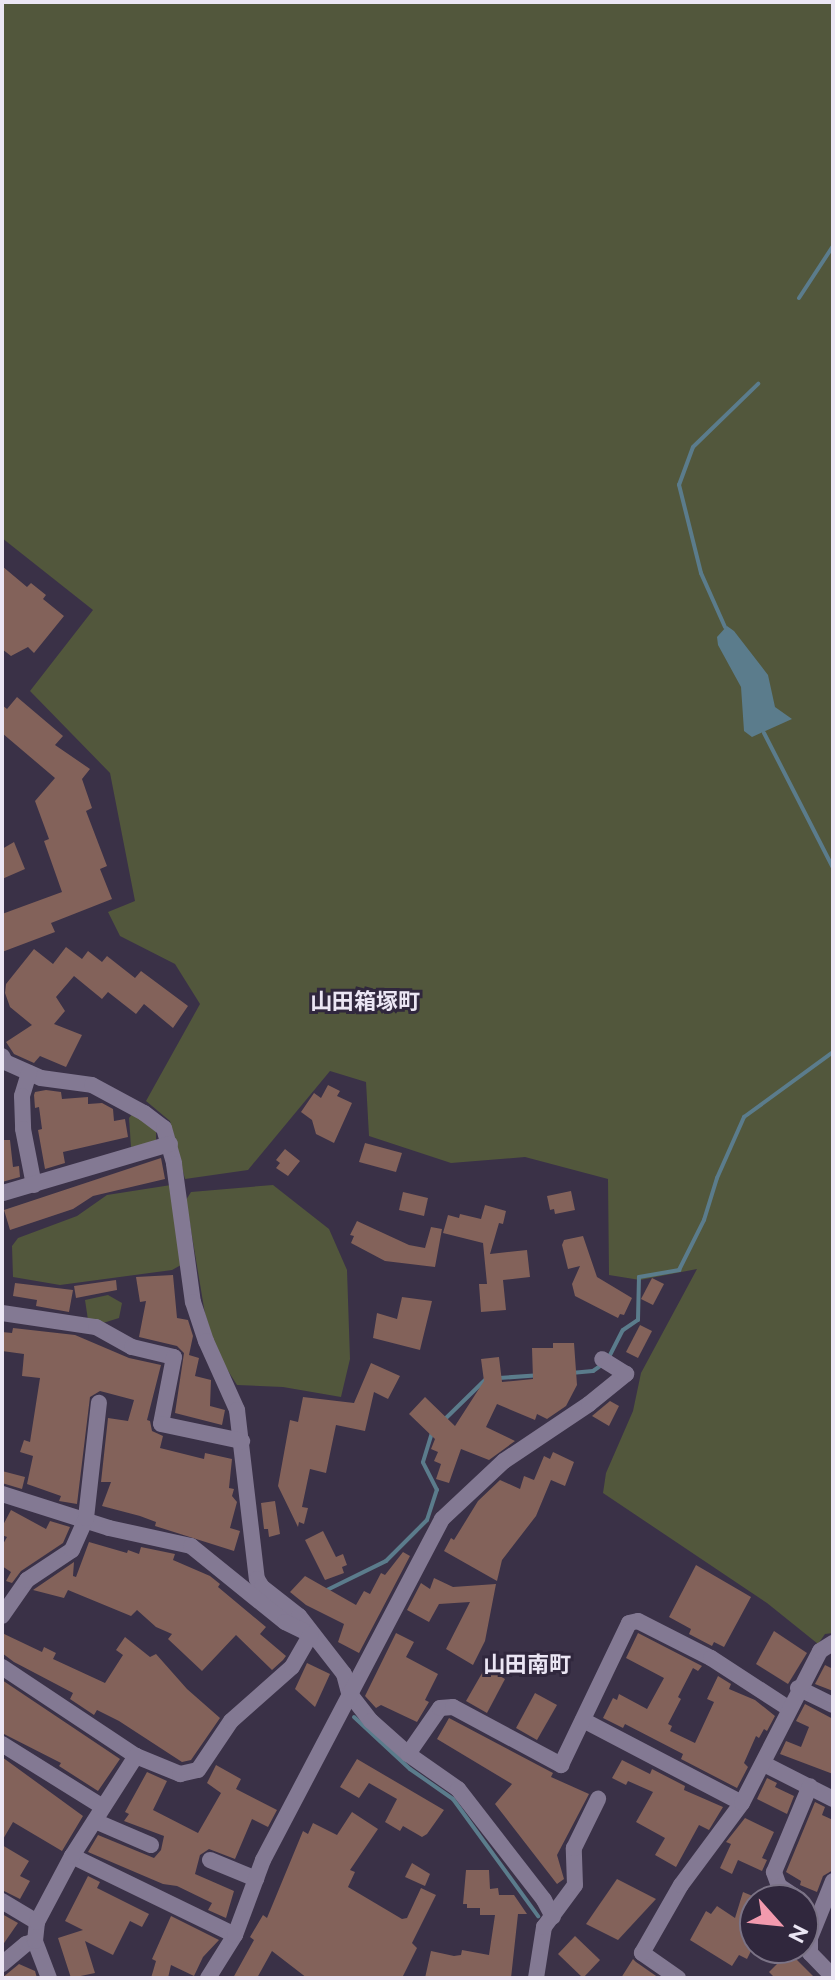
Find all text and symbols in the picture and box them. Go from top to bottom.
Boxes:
district label: 山田箱塚町 [310,989,420,1015]
district label: 山田南町 [483,1652,571,1678]
north arrow [739,1884,819,1964]
text: N [783,1921,814,1947]

